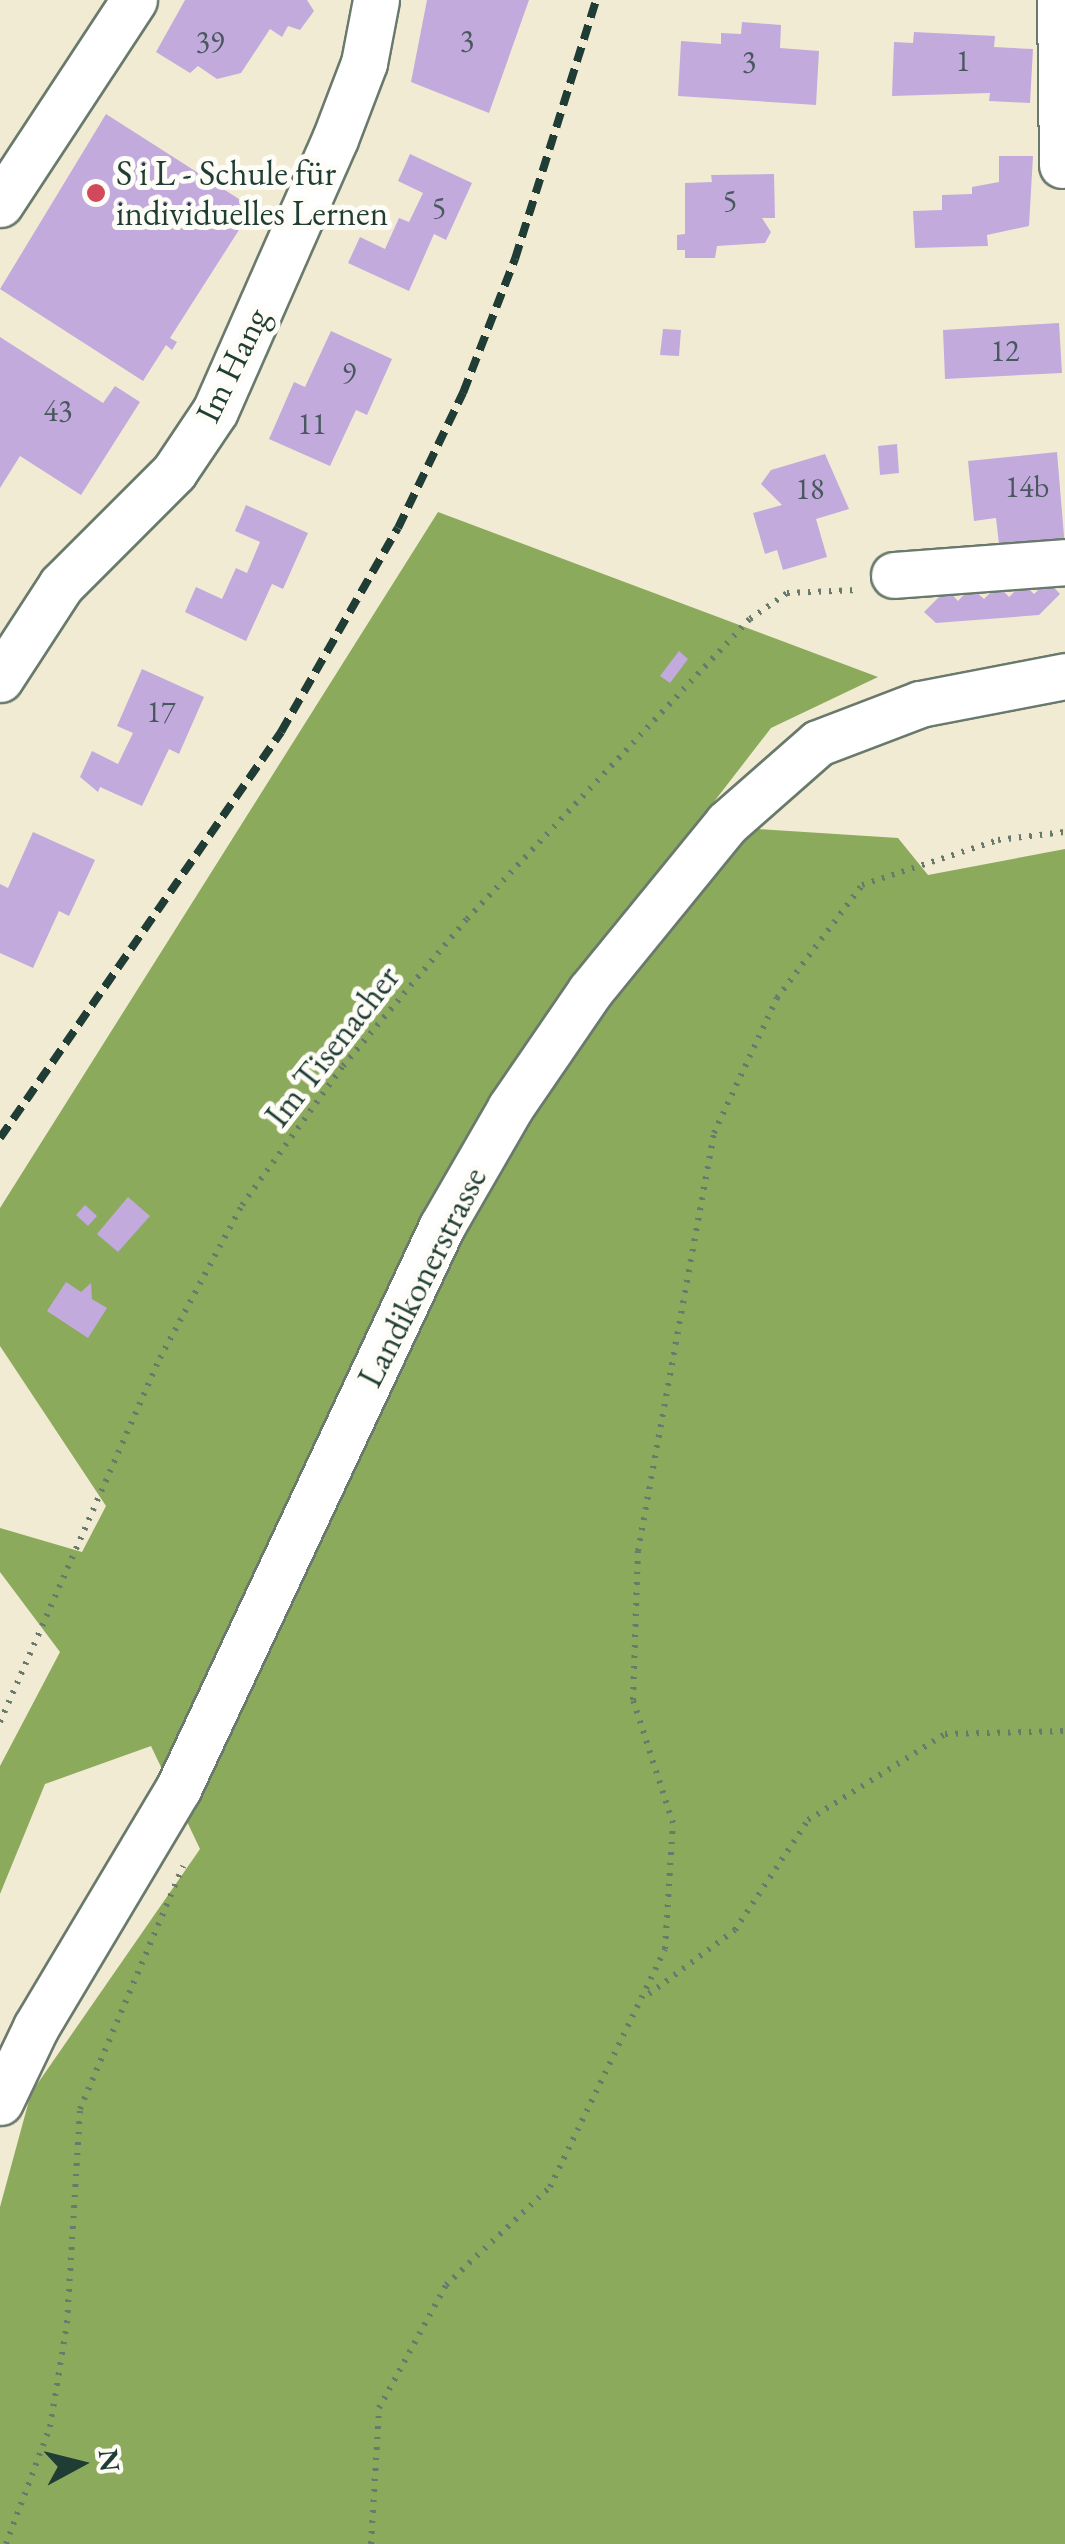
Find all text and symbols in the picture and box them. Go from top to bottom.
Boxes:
house number: 3 [460,23,474,59]
house number: 39 [196,24,224,60]
house number: 1 [956,43,970,79]
house number: 3 [742,44,756,80]
place label: S i L - Schule für individuelles Lernen [116,152,388,234]
marker: S i L - Schule für individuelles Lernen [85,182,107,204]
house number: 5 [723,183,737,219]
house number: 5 [432,190,446,226]
street label: Im Hang [186,301,278,429]
house number: 12 [991,333,1019,369]
house number: 9 [342,355,356,391]
house number: 43 [44,393,72,429]
house number: 11 [298,406,326,442]
house number: 14b [1005,469,1049,505]
house number: 18 [796,471,824,507]
house number: 17 [147,694,175,730]
street label: Im Tisenacher [256,957,408,1135]
street label: Landikonerstrasse [349,1160,495,1394]
north arrow [30,2414,130,2514]
text: N [91,2447,129,2474]

